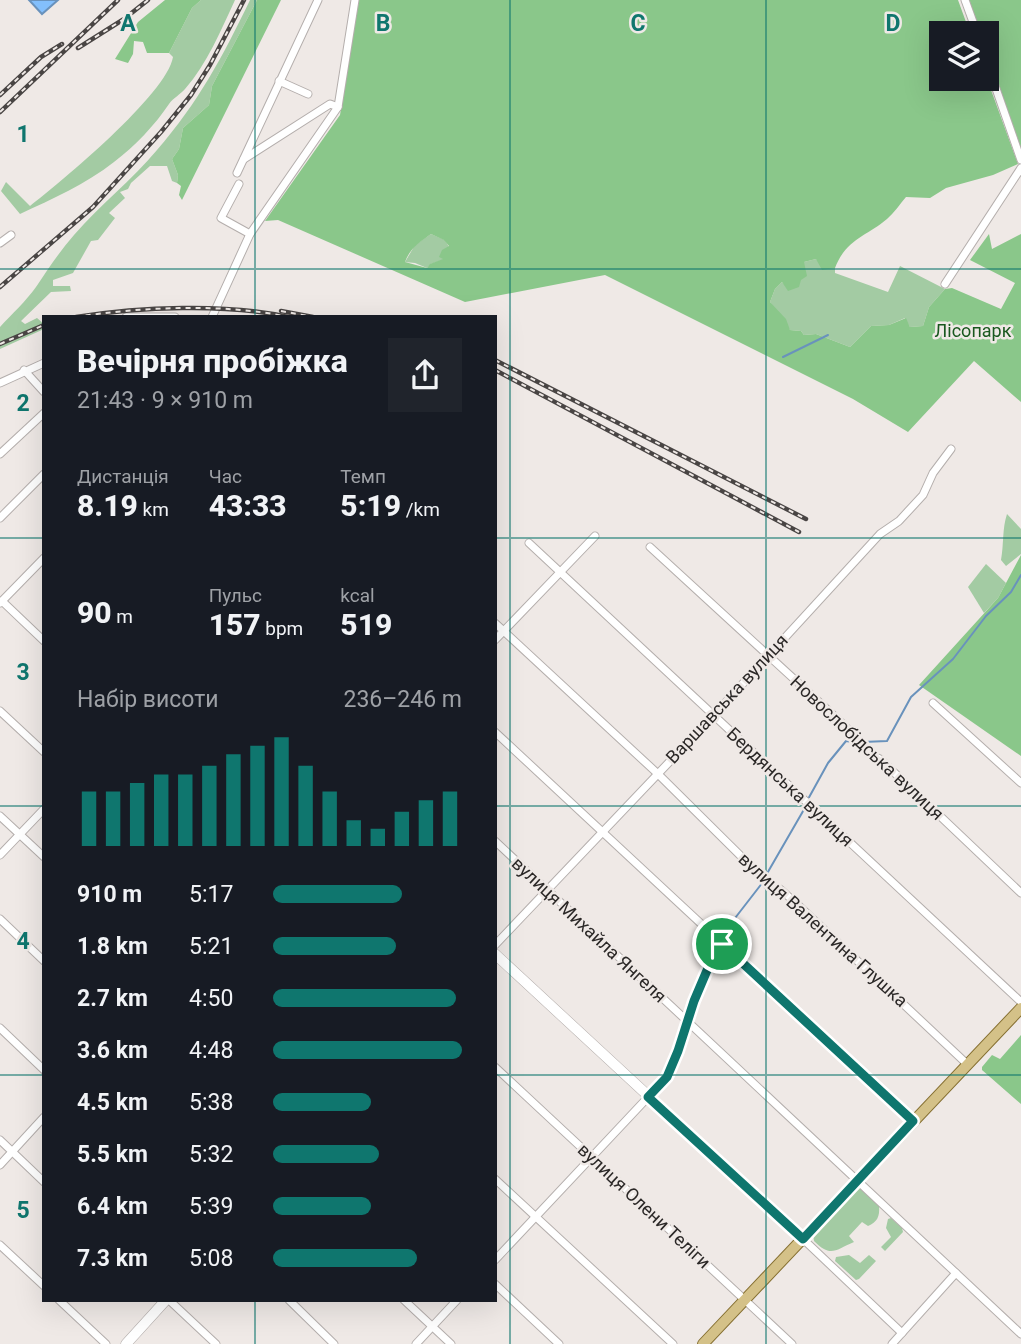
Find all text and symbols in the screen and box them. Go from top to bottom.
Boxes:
text: A [120,10,136,37]
text: B [376,10,390,37]
text: C [630,10,646,37]
text: D [886,10,900,37]
map controls [929,21,999,91]
button: layers [929,21,999,91]
text: 1 [16,121,30,148]
park label: Лісопарк [935,320,1012,341]
button: share [388,338,462,412]
text: Вечірня пробіжка [77,342,348,380]
text: 21:43 · 9 × 910 m [77,387,253,414]
text: 2 [16,390,30,417]
text: Дистанція [77,465,169,488]
text: Час [209,465,242,488]
text: Темп [340,465,386,488]
text: 8.19 [77,488,138,523]
text: 43:33 [209,488,287,523]
text: 5:19 [340,488,401,523]
text: km [138,498,169,521]
text: /km [401,498,440,521]
text: Пульс [209,584,262,607]
text: kcal [340,584,375,607]
text: 90 [77,595,112,630]
text: m [112,605,133,628]
text: 157 [209,607,261,642]
text: 519 [340,607,392,642]
text: bpm [261,617,303,640]
street label: Варшавська вулиця [661,630,792,768]
text: 3 [16,659,30,686]
street label: Новослобідська вулиця [786,671,948,824]
text: Набір висоти [77,686,219,713]
text: 236–246 m [343,686,462,713]
street label: Бердянська вулиця [723,723,858,851]
street label: вулиця Валентина Глушка [734,848,912,1011]
street label: вулиця Михайла Янгеля [508,853,671,1007]
text: 910 m [77,881,142,908]
text: 5:17 [189,881,233,908]
pin [692,914,752,974]
icon: arrive [703,925,741,963]
text: 4 [16,928,30,955]
text: 1.8 km [77,933,148,960]
text: 5:21 [189,933,233,960]
text: 2.7 km [77,985,148,1012]
text: 4:50 [189,985,233,1012]
text: 3.6 km [77,1037,148,1064]
text: 4:48 [189,1037,233,1064]
text: 4.5 km [77,1089,148,1116]
text: 5:38 [189,1089,233,1116]
street label: вулиця Олени Теліги [574,1139,715,1273]
text: 5.5 km [77,1141,148,1168]
text: 5:32 [189,1141,233,1168]
text: 6.4 km [77,1193,148,1220]
text: 5:39 [189,1193,233,1220]
text: 5 [16,1197,30,1224]
text: 7.3 km [77,1245,148,1272]
text: 5:08 [189,1245,233,1272]

